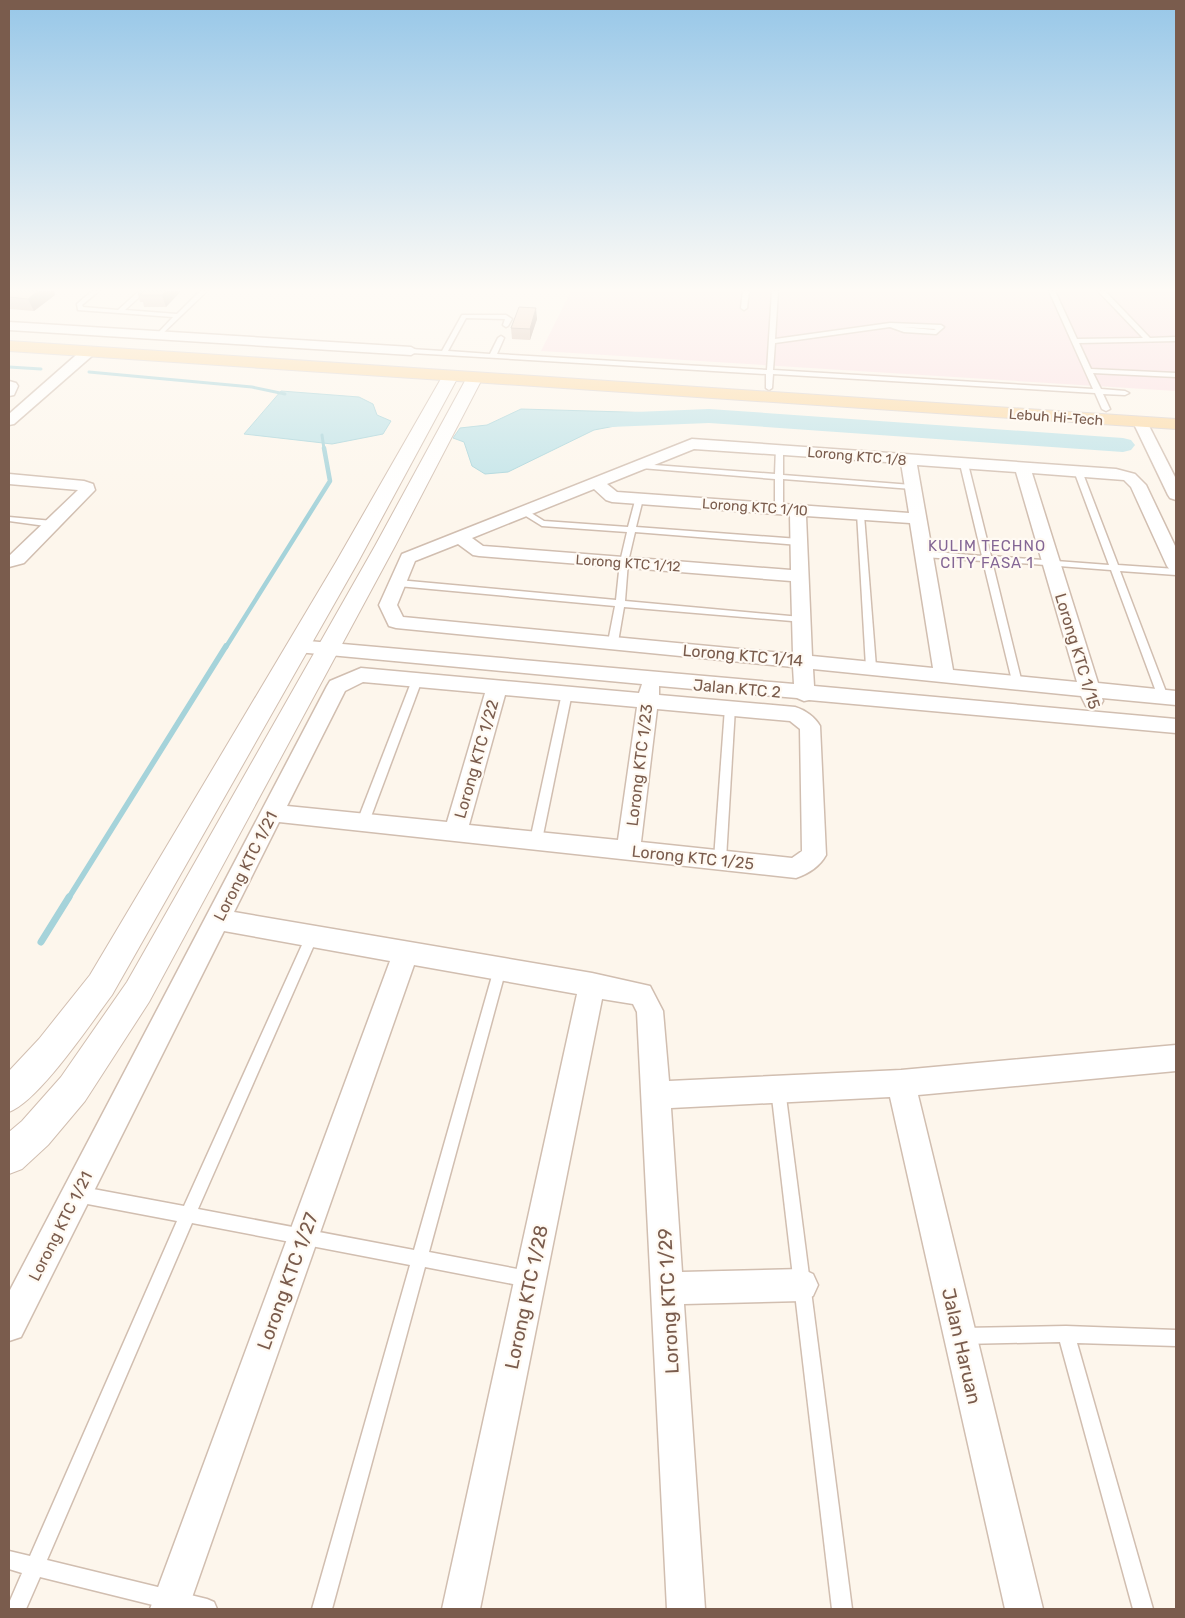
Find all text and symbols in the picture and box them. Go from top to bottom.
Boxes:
street label: Lebuh Hi-Tech [1008,406,1104,429]
street label: Lorong KTC 1/8 [807,444,907,469]
street label: Lorong KTC 1/10 [702,495,808,520]
district label: KULIM TECHNO CITY FASA 1 [928,537,1046,572]
street label: Lorong KTC 1/12 [575,551,681,576]
street label: Lorong KTC 1/15 [1051,591,1104,711]
street label: Lorong KTC 1/14 [682,641,804,670]
street label: Jalan KTC 2 [692,675,782,702]
street label: Lorong KTC 1/22 [450,698,503,821]
street label: Lorong KTC 1/23 [623,703,656,827]
street label: Lorong KTC 1/21 [210,808,281,924]
street label: Lorong KTC 1/25 [631,842,755,873]
street label: Lorong KTC 1/21 [25,1168,96,1284]
street label: Lorong KTC 1/27 [252,1209,323,1353]
street label: Lorong KTC 1/28 [500,1223,553,1371]
street label: Lorong KTC 1/29 [653,1228,684,1374]
street label: Jalan Haruan [937,1286,986,1406]

